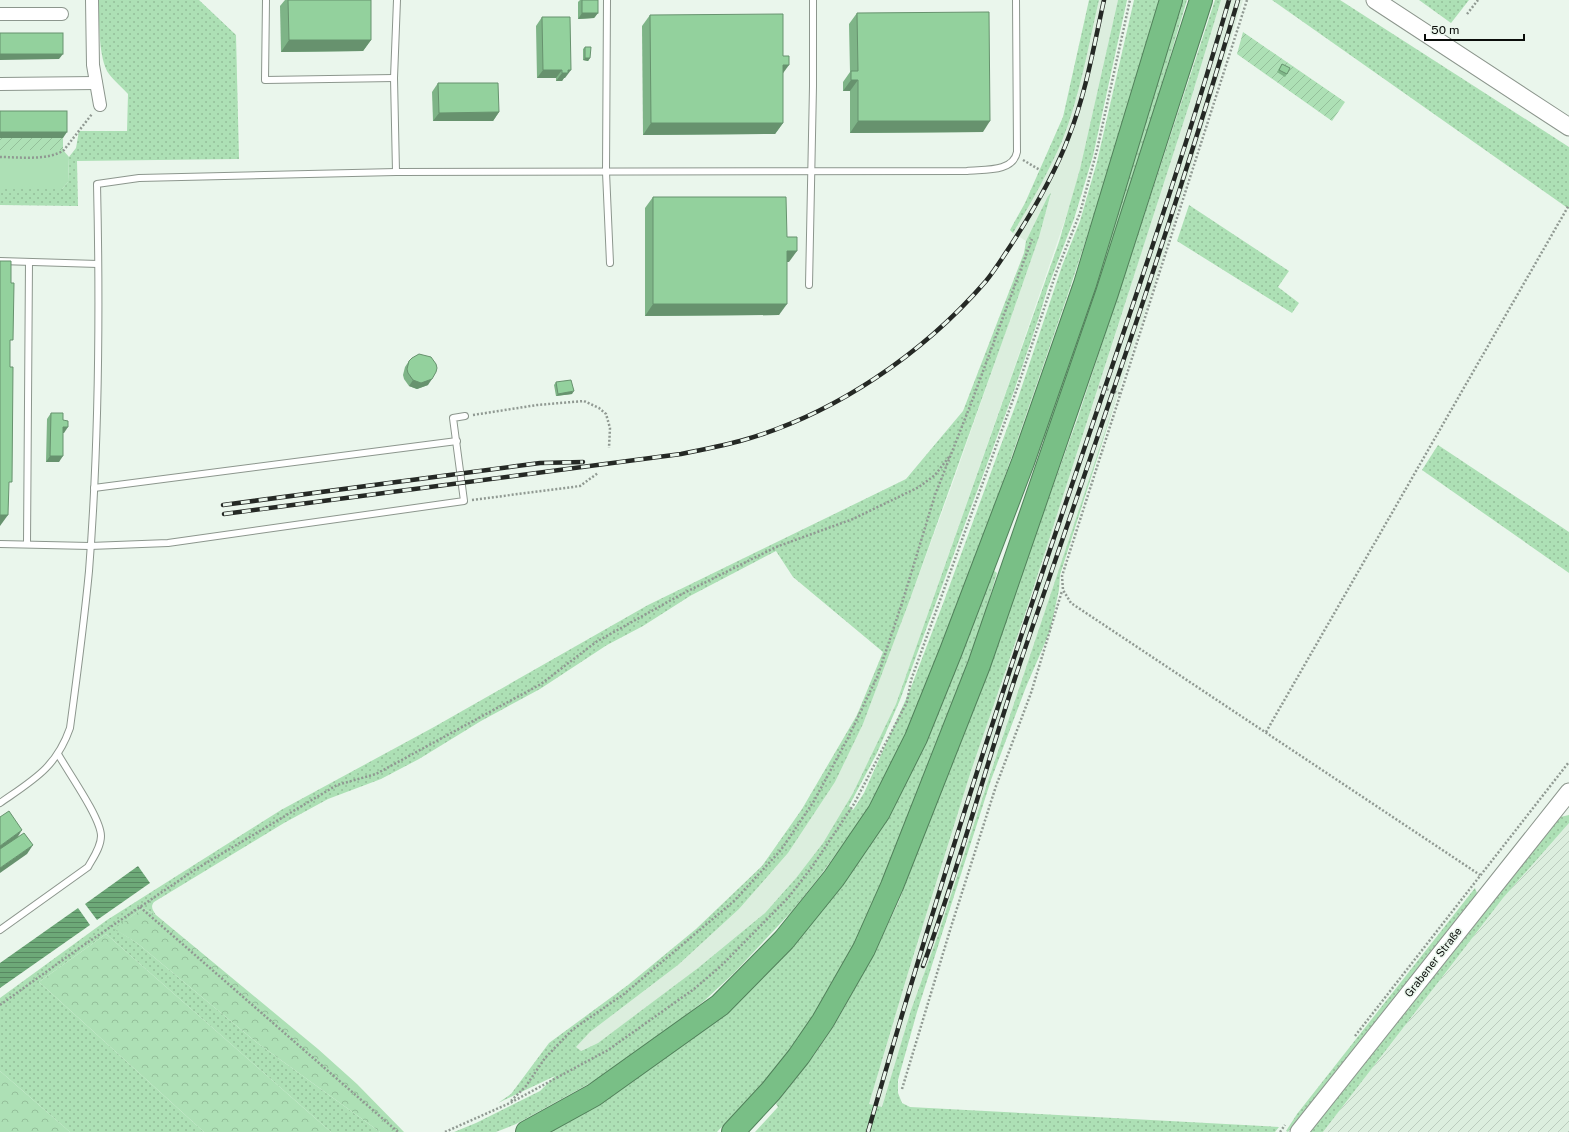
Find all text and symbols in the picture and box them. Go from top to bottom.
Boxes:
scale bar [1425,16,1524,42]
text: 50 m [1431,23,1459,37]
street label: Grabener Straße [1402,925,1464,999]

